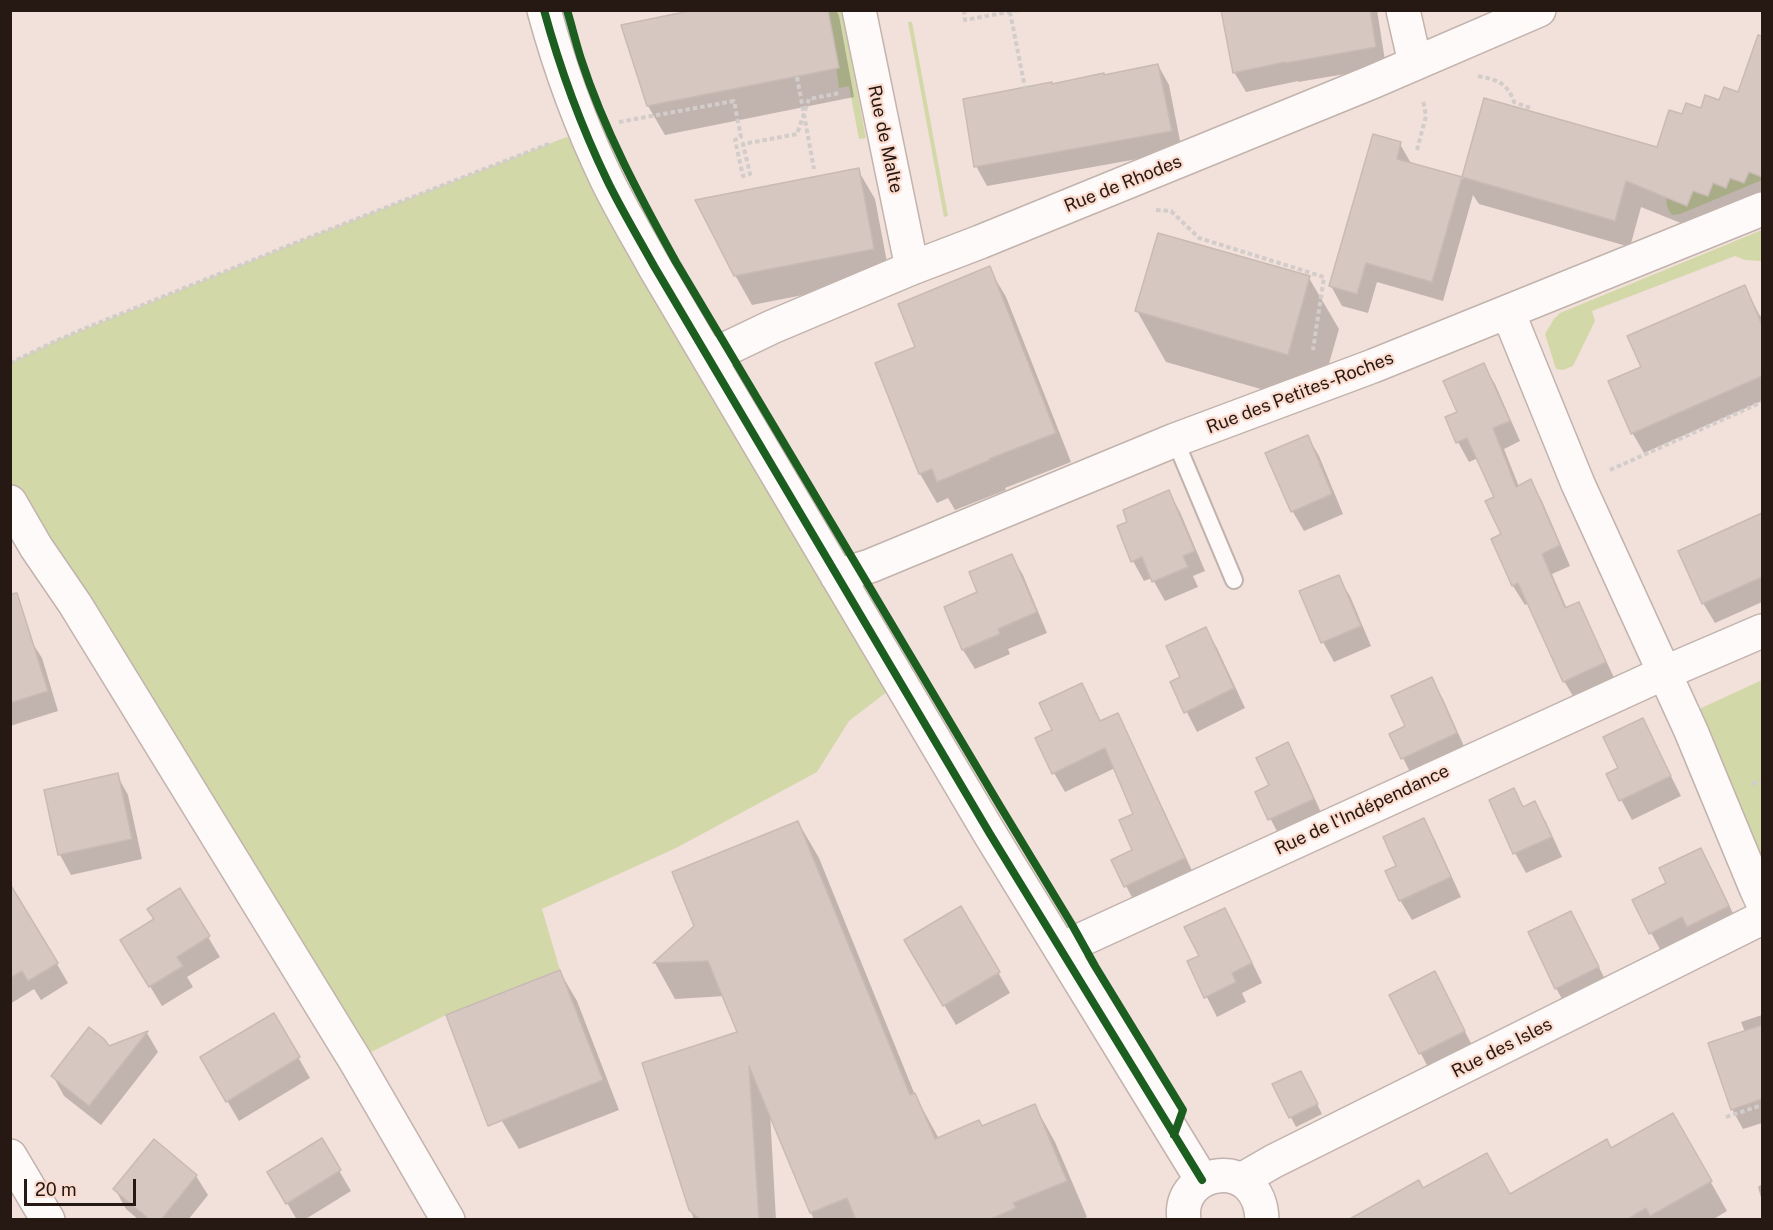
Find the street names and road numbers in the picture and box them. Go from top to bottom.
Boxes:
street label: Rue de Malte [863,83,907,195]
street label: Rue de Rhodes [1061,151,1185,217]
street label: Rue des Petites-Roches [1203,347,1397,439]
street label: Rue de l'Indépendance [1271,760,1453,860]
street label: Rue des Isles [1448,1013,1556,1083]

